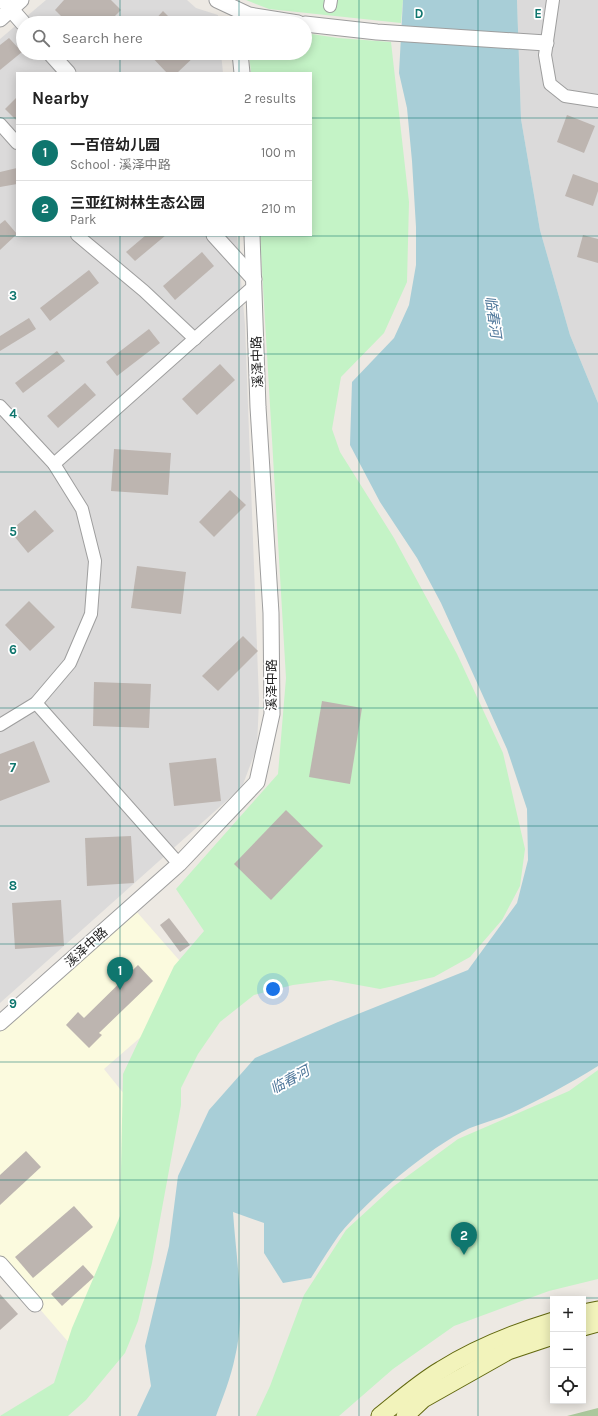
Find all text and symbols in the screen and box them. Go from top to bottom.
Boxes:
text: D [415,6,424,21]
text: E [534,6,542,21]
search box [16,16,312,60]
icon: search [30,27,52,49]
text: Search here [62,29,143,47]
text: Nearby [32,88,89,108]
text: 2 results [244,91,296,106]
text: 一百倍幼儿园 [70,136,160,154]
text: 1 [43,145,47,160]
text: 100 m [261,145,296,160]
text: School · 溪泽中路 [70,157,171,172]
text: 三亚红树林生态公园 [70,194,205,212]
text: 2 [41,201,49,216]
text: 210 m [261,201,296,216]
text: Park [70,212,96,227]
text: 3 [9,288,17,303]
water label: 临春河 [482,295,505,342]
street label: 溪泽中路 [249,336,265,388]
text: 4 [9,406,17,421]
text: 5 [9,524,17,539]
text: 6 [9,642,17,657]
street label: 溪泽中路 [264,659,279,711]
text: 7 [10,760,17,775]
text: 8 [9,878,17,893]
street label: 溪泽中路 [62,924,110,970]
pin: 1 [107,957,133,990]
your location [263,979,283,999]
text: 9 [9,996,17,1011]
water label: 临春河 [268,1061,315,1098]
pin: 2 [451,1222,477,1255]
map controls [550,1296,586,1404]
button: + [550,1296,586,1332]
button: − [550,1332,586,1368]
button: locate [550,1368,586,1404]

